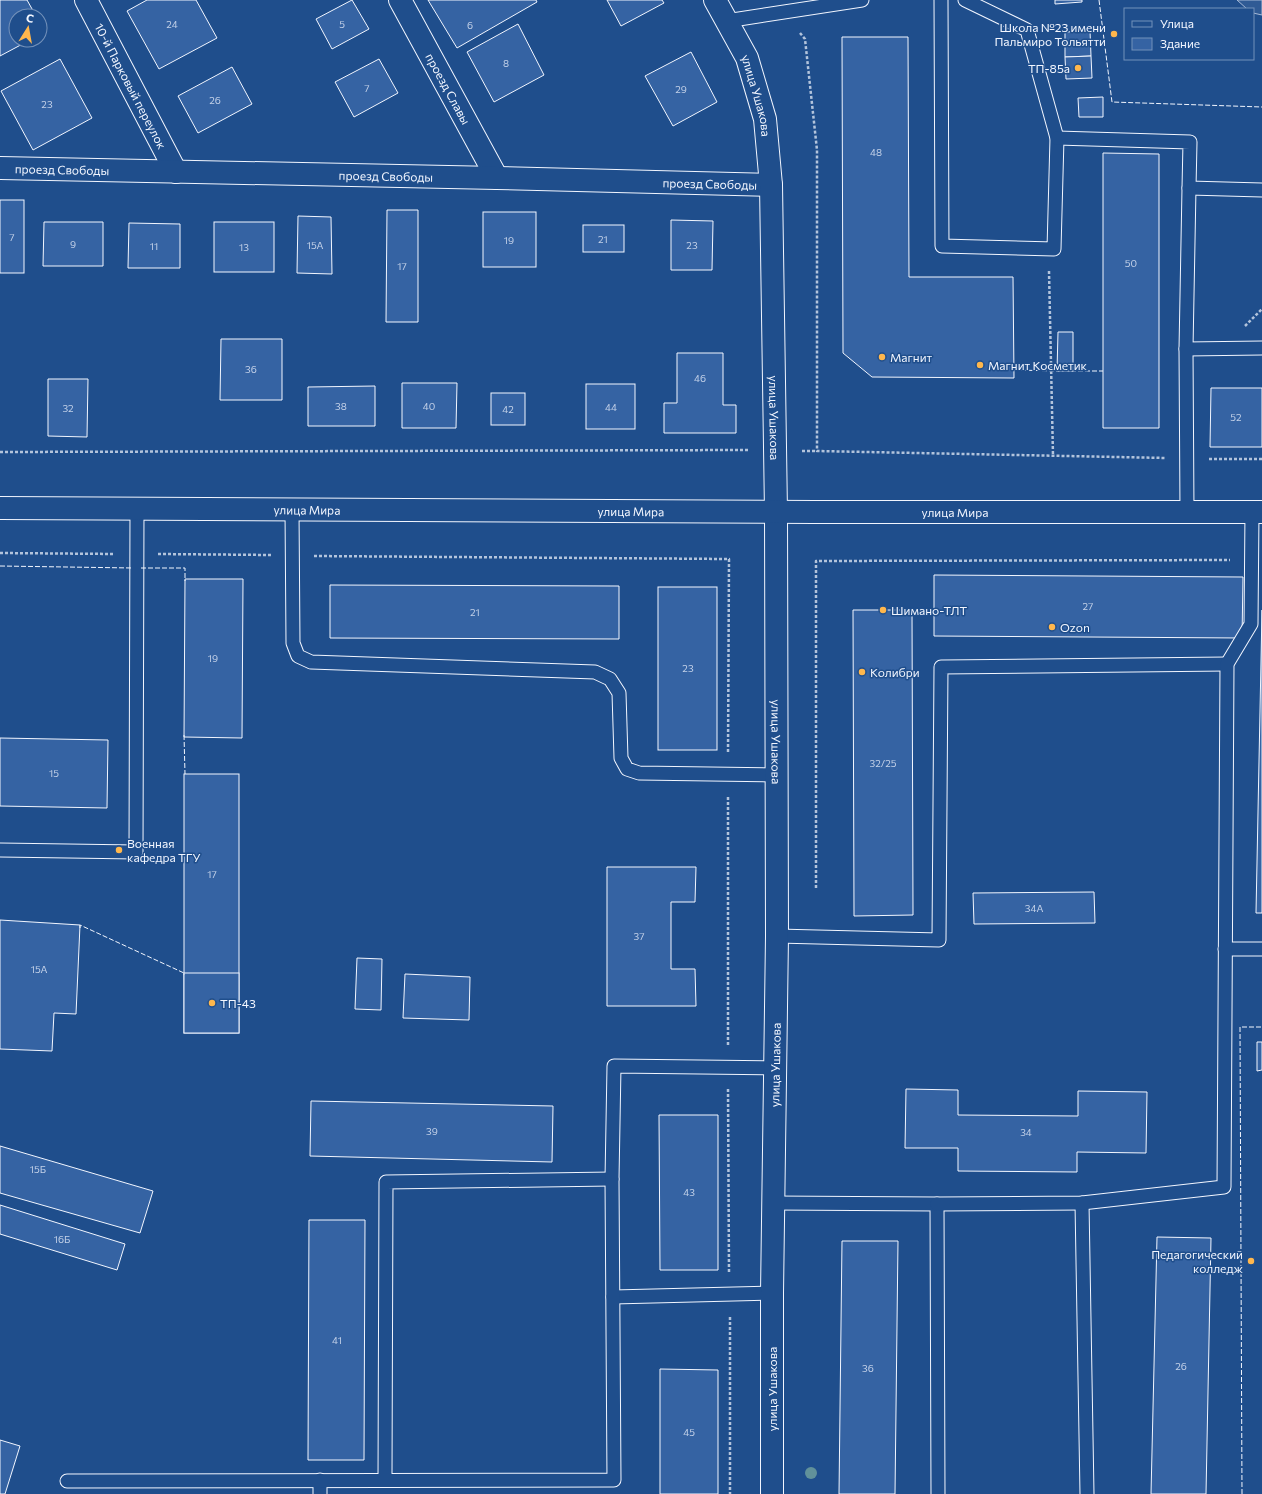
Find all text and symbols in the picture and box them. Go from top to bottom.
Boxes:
north arrow [8,8,48,48]
legend [1124,8,1254,60]
text: С [25,11,35,25]
text: Улица [1160,16,1194,30]
house number: 24 [166,18,178,30]
house number: 5 [339,18,345,30]
house number: 6 [467,19,473,31]
place label: Школа №23 имени Пальмиро Тольятти [994,20,1106,48]
street label: 10-й Парковый переулок [92,21,170,152]
marker: Школа №23 имени Пальмиро Тольятти [1109,29,1119,39]
text: Здание [1160,36,1200,50]
street label: проезд Славы [423,51,473,127]
street label: улица Ушакова [739,51,774,137]
house number: 8 [503,57,509,69]
place label: ТП-85а [1028,61,1070,75]
marker: ТП-85а [1073,63,1083,73]
house number: 7 [364,82,370,94]
house number: 29 [675,83,687,95]
house number: 26 [209,94,221,106]
house number: 23 [41,98,53,110]
house number: 48 [870,146,882,158]
street label: проезд Свободы [15,161,109,177]
street label: проезд Свободы [339,168,433,184]
street label: проезд Свободы [662,175,757,192]
house number: 7 [9,231,15,243]
house number: 21 [598,233,608,245]
house number: 19 [504,234,514,246]
house number: 9 [70,238,76,250]
house number: 15А [307,239,323,251]
house number: 23 [686,239,698,251]
house number: 11 [150,240,158,252]
house number: 13 [239,241,249,253]
house number: 50 [1125,257,1137,269]
house number: 17 [397,260,407,272]
place label: Магнит [890,350,933,364]
marker: Магнит [877,352,887,362]
place label: Магнит Косметик [988,358,1088,372]
marker: Магнит Косметик [975,360,985,370]
house number: 36 [245,363,257,375]
house number: 46 [694,372,706,384]
street label: улица Ушакова [767,375,782,460]
house number: 38 [335,400,347,412]
house number: 40 [423,400,435,412]
house number: 44 [605,401,617,413]
house number: 32 [62,402,74,414]
house number: 42 [502,403,514,415]
house number: 52 [1230,411,1242,423]
street label: улица Мира [274,502,340,517]
street label: улица Мира [598,504,664,518]
street label: улица Мира [922,505,988,519]
house number: 27 [1083,600,1093,612]
place label: Шимано-ТЛТ [891,603,968,617]
marker: Шимано-ТЛТ [878,605,888,615]
house number: 21 [470,606,480,618]
place label: Ozon [1060,620,1090,634]
marker: Ozon [1047,622,1057,632]
house number: 19 [208,652,218,664]
house number: 23 [682,662,694,674]
place label: Колибри [870,665,920,679]
marker: Колибри [857,667,867,677]
street label: улица Ушакова [769,699,784,784]
house number: 32/25 [870,757,897,769]
house number: 15 [49,767,59,779]
place label: Военная кафедра ТГУ [127,836,201,864]
marker: Военная кафедра ТГУ [114,845,124,855]
house number: 17 [207,868,217,880]
house number: 34А [1025,902,1043,914]
house number: 37 [634,930,644,942]
house number: 15А [31,963,47,975]
place label: ТП-43 [220,996,256,1010]
marker: ТП-43 [207,998,217,1008]
street label: улица Ушакова [767,1023,783,1107]
house number: 39 [426,1125,438,1137]
house number: 34 [1020,1126,1032,1138]
house number: 15Б [30,1163,46,1175]
house number: 43 [683,1186,695,1198]
house number: 16Б [54,1233,70,1245]
place label: Педагогический колледж [1151,1247,1243,1275]
marker: Педагогический колледж [1246,1256,1256,1266]
house number: 41 [332,1334,342,1346]
street label: улица Ушакова [765,1347,779,1431]
house number: 26 [1175,1360,1187,1372]
house number: 36 [862,1362,874,1374]
house number: 45 [683,1426,695,1438]

